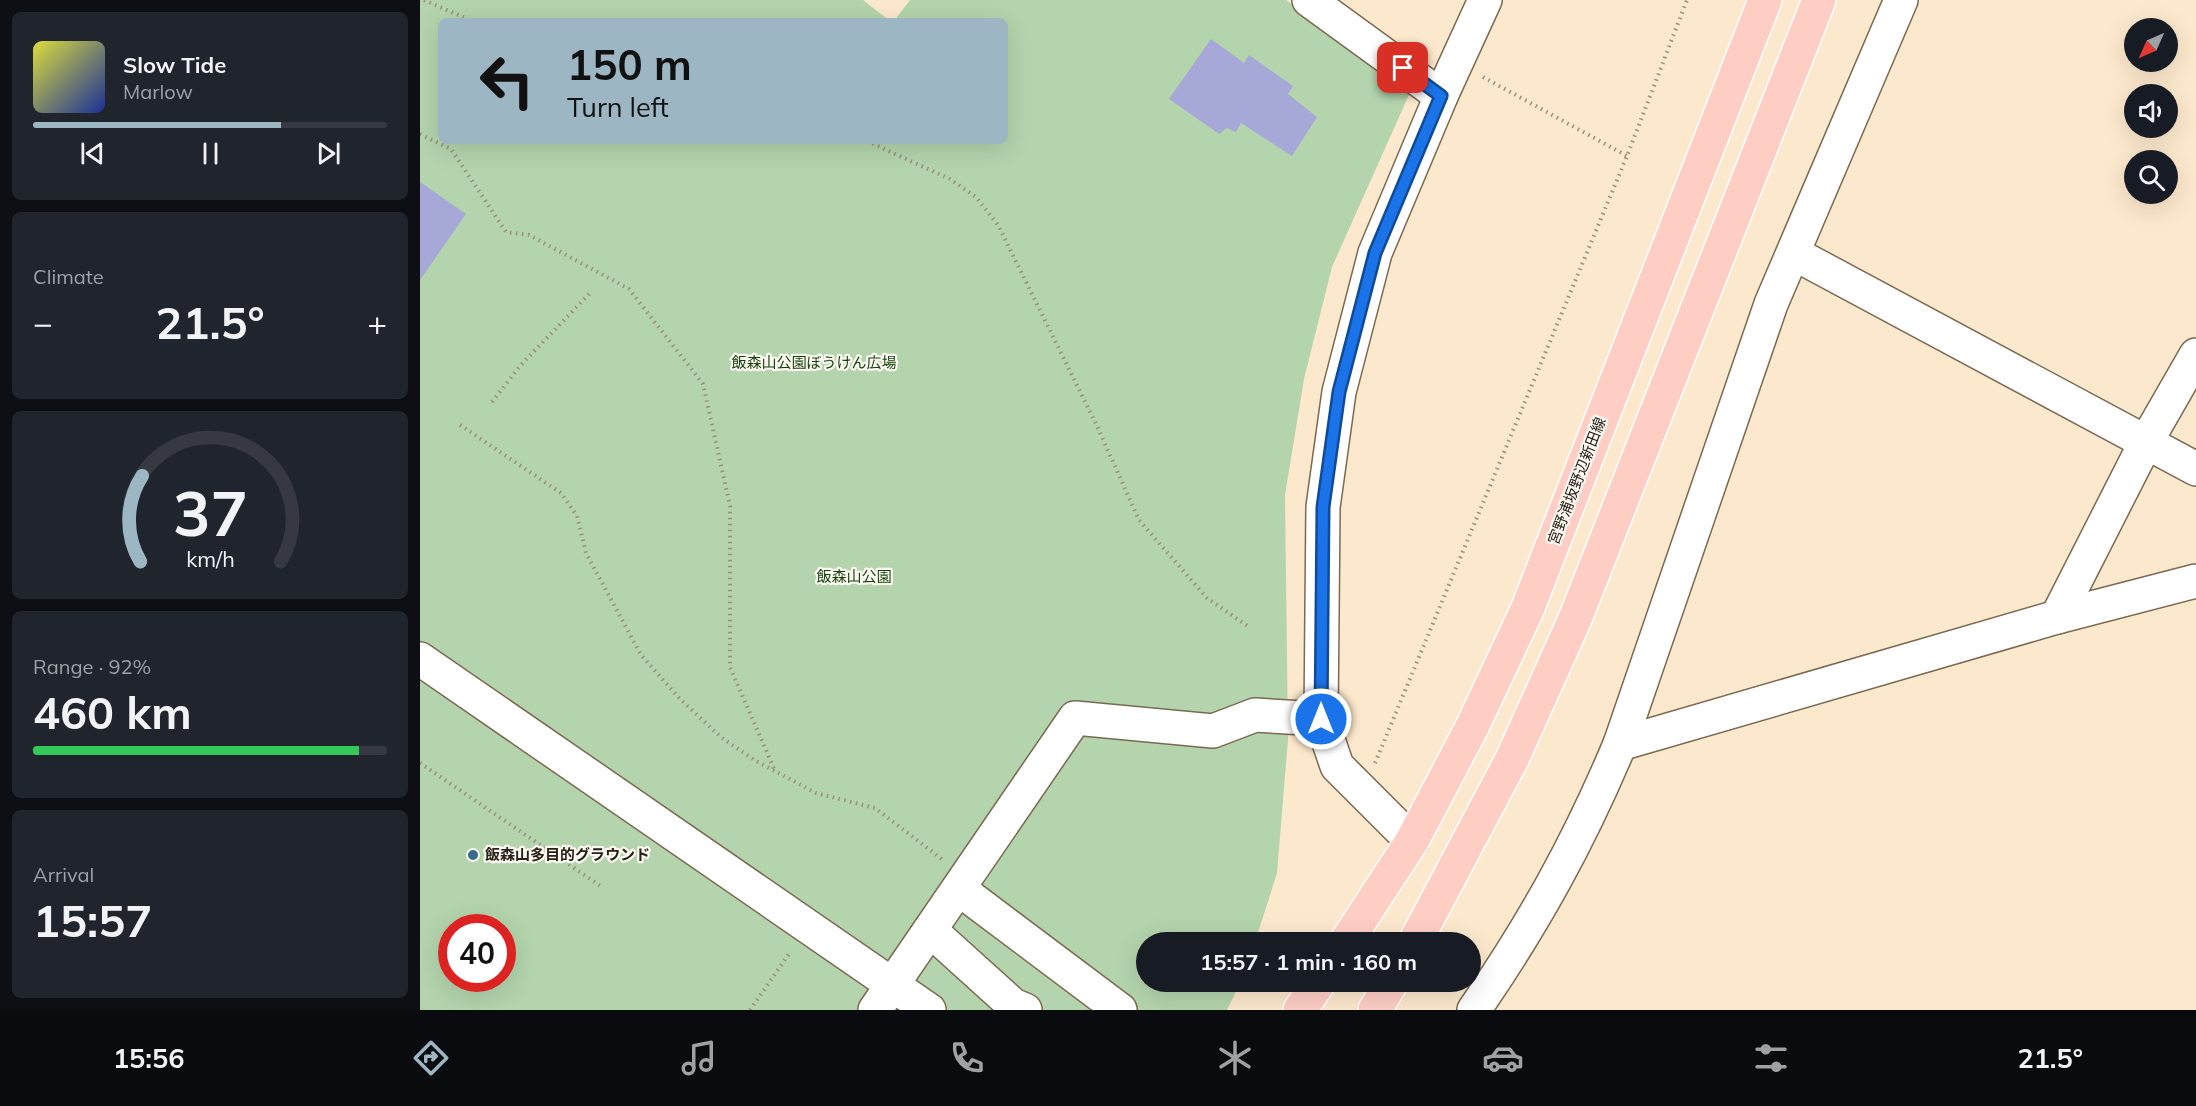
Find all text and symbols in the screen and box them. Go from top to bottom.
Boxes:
north arrow [2124,18,2178,72]
map controls [2124,18,2178,204]
text: 150 m [567,38,692,91]
icon: left [468,42,546,120]
pin [1377,42,1428,93]
text: Slow Tide [123,51,226,79]
icon: arrive [1386,51,1419,84]
text: Marlow [123,79,193,104]
button: sound [2124,84,2178,138]
text: Turn left [567,90,669,124]
icon: previous [76,137,109,170]
icon: pause [194,137,227,170]
icon: next [312,137,345,170]
button: search [2124,150,2178,204]
text: Climate [33,264,104,289]
text: 21.5° [155,294,265,350]
text: − [33,302,53,343]
text: + [367,302,387,343]
park label: 飯森山公園ぼうけん広場 [731,353,897,372]
street label: 宮野浦坂野辺新田線 [1543,414,1610,547]
text: 37 [173,473,247,552]
text: km/h [186,545,234,572]
park label: 飯森山公園 [816,567,892,586]
text: Range · 92% [33,654,151,679]
text: 460 km [33,684,192,740]
position arrow [1289,687,1353,751]
place label: 飯森山多目的グラウンド [485,845,650,864]
marker: 飯森山多目的グラウンド [466,848,480,862]
text: Arrival [33,862,94,887]
text: 15:57 [33,892,152,948]
speed limit sign: 40 [438,914,516,992]
text: 15:57 · 1 min · 160 m [1200,948,1417,976]
icon: directions [410,1037,452,1079]
icon: music [678,1037,720,1079]
icon: phone [946,1037,988,1079]
icon: climate [1214,1037,1256,1079]
icon: car [1482,1037,1524,1079]
icon: filters [1750,1037,1792,1079]
text: 15:56 [113,1041,184,1075]
text: 21.5° [2017,1041,2083,1075]

